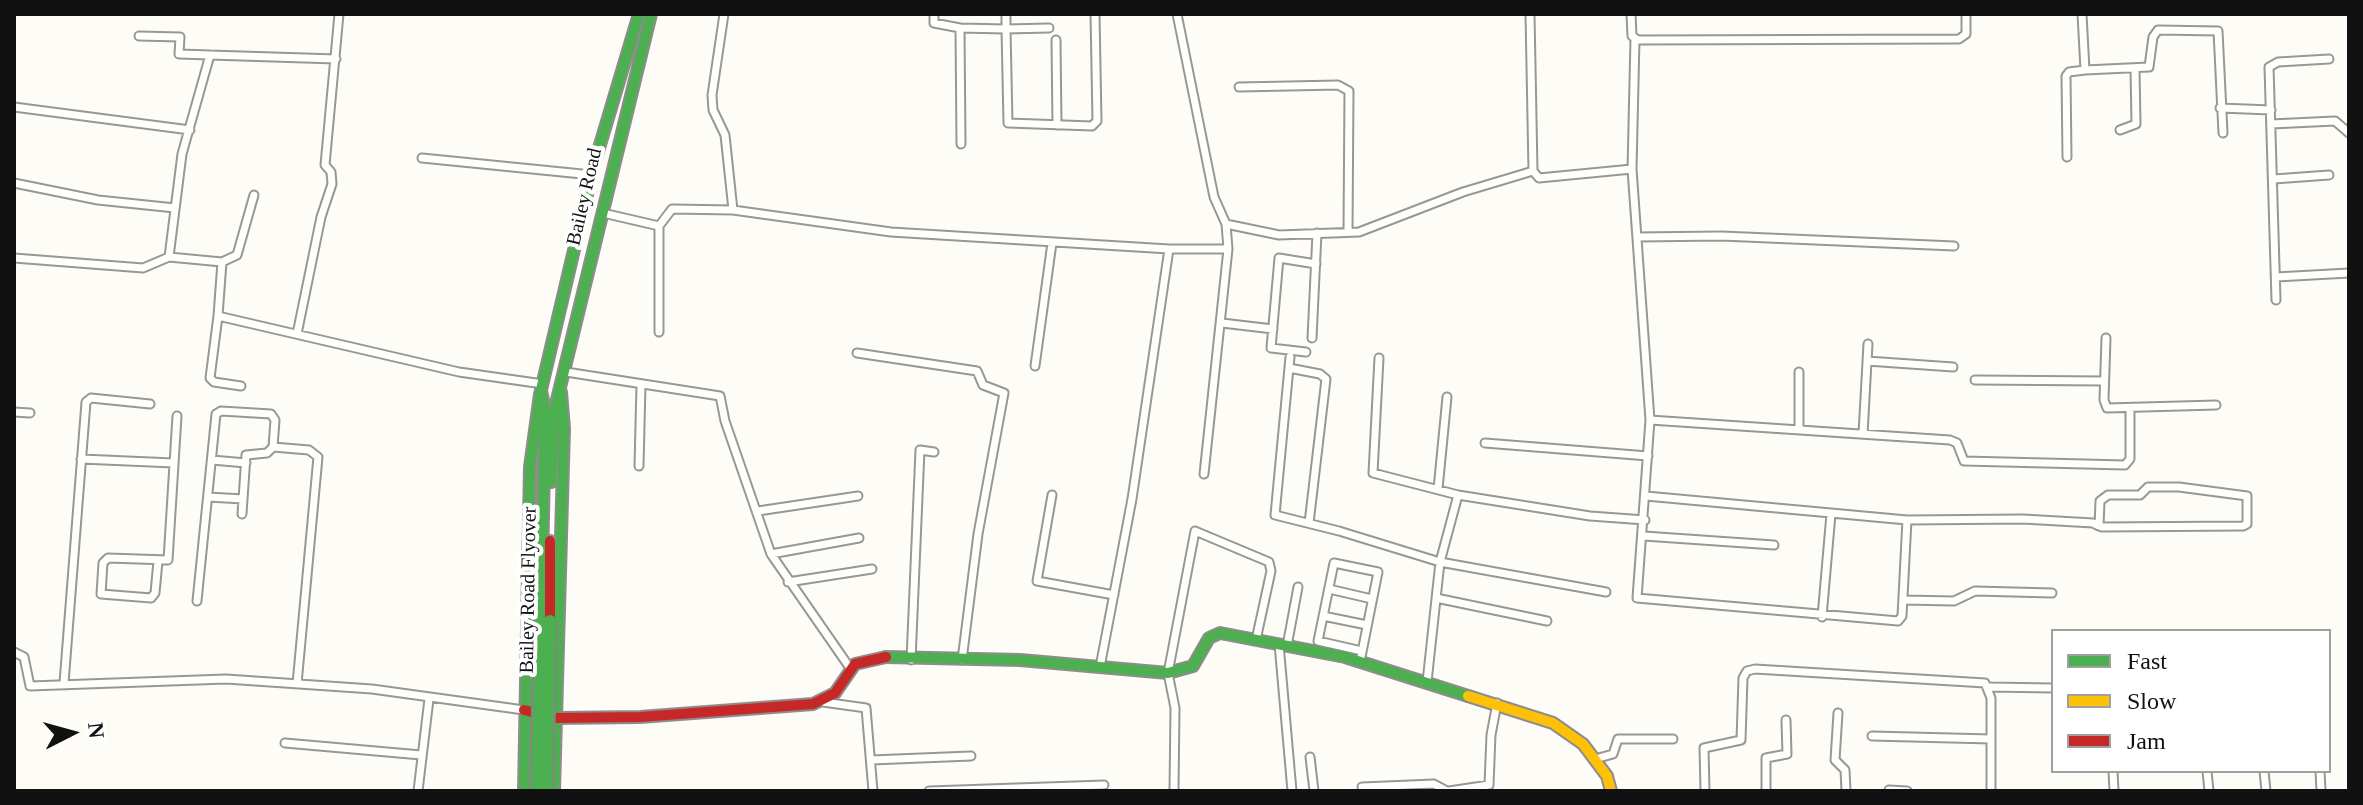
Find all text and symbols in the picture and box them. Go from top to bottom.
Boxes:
street label: Bailey Road [562,146,608,248]
street label: Bailey Road Flyover [516,506,542,674]
legend [2051,629,2331,773]
text: Fast [2127,648,2167,674]
text: Slow [2127,688,2176,714]
north arrow [32,693,112,773]
text: N [83,721,110,740]
text: Jam [2127,728,2166,754]

